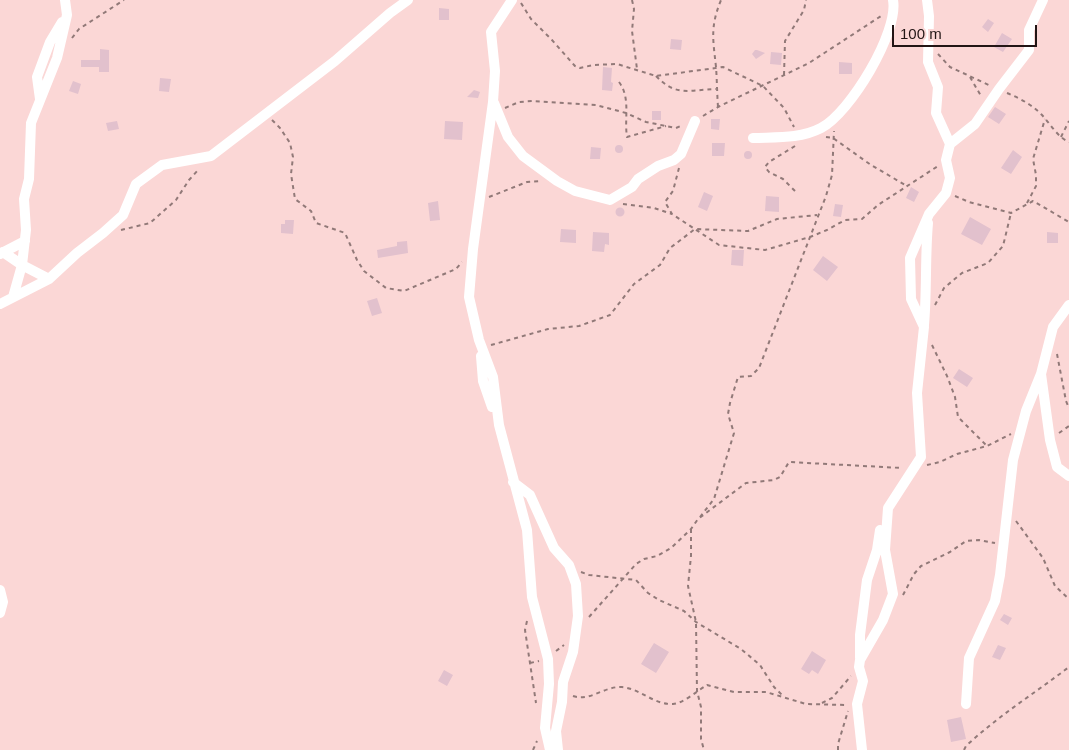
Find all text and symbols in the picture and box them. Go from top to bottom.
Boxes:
scale bar [894,15,1039,47]
text: 100 m [900,25,942,42]

